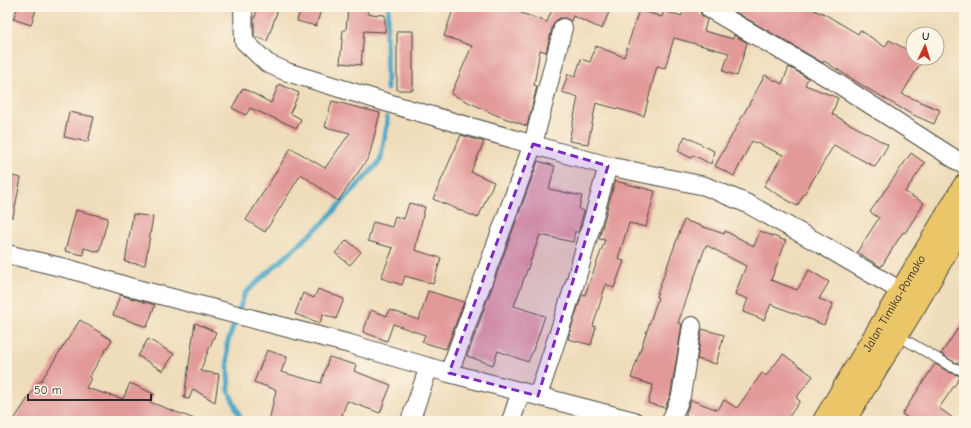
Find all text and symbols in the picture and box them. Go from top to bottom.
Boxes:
north arrow [905,26,945,66]
text: U [922,30,930,43]
street label: Jalan Timika-Pomako [860,252,928,354]
scale bar [28,376,151,402]
text: 50 m [34,383,62,397]

